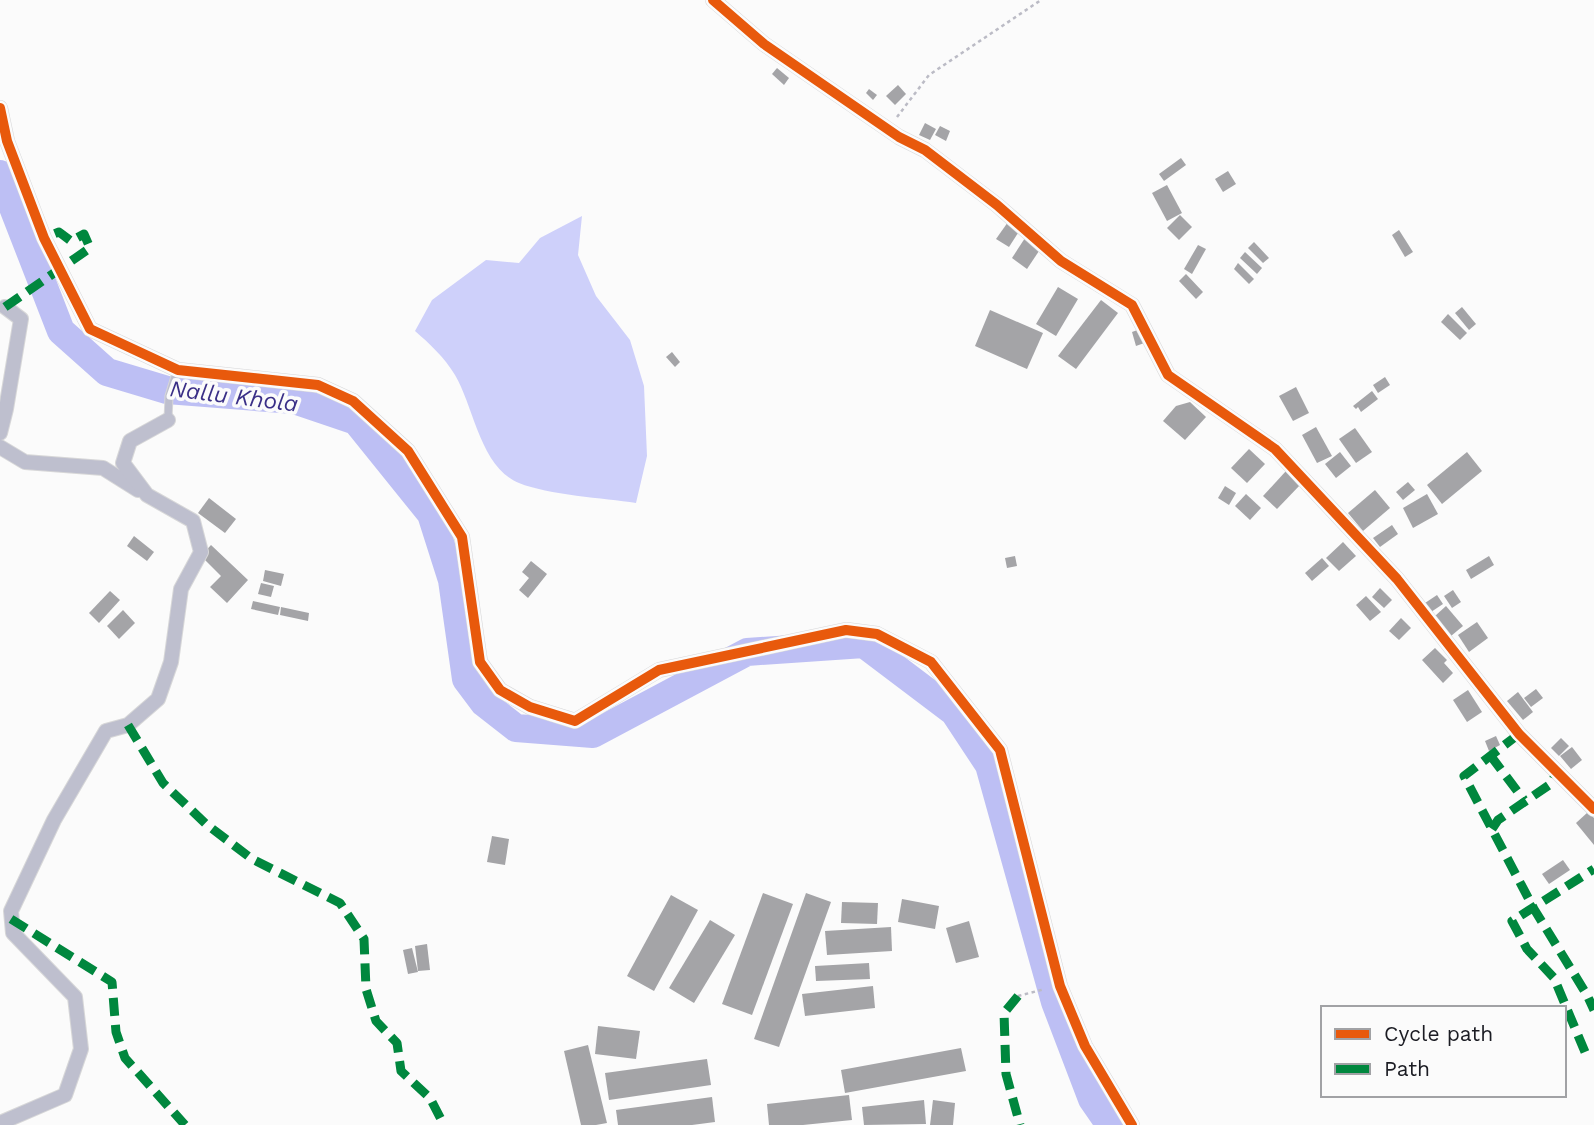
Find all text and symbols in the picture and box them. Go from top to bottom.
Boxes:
water label: Nallu Khola [168,375,300,418]
legend [1321,1006,1566,1097]
text: Cycle path [1384,1021,1493,1046]
text: Path [1384,1056,1430,1081]

